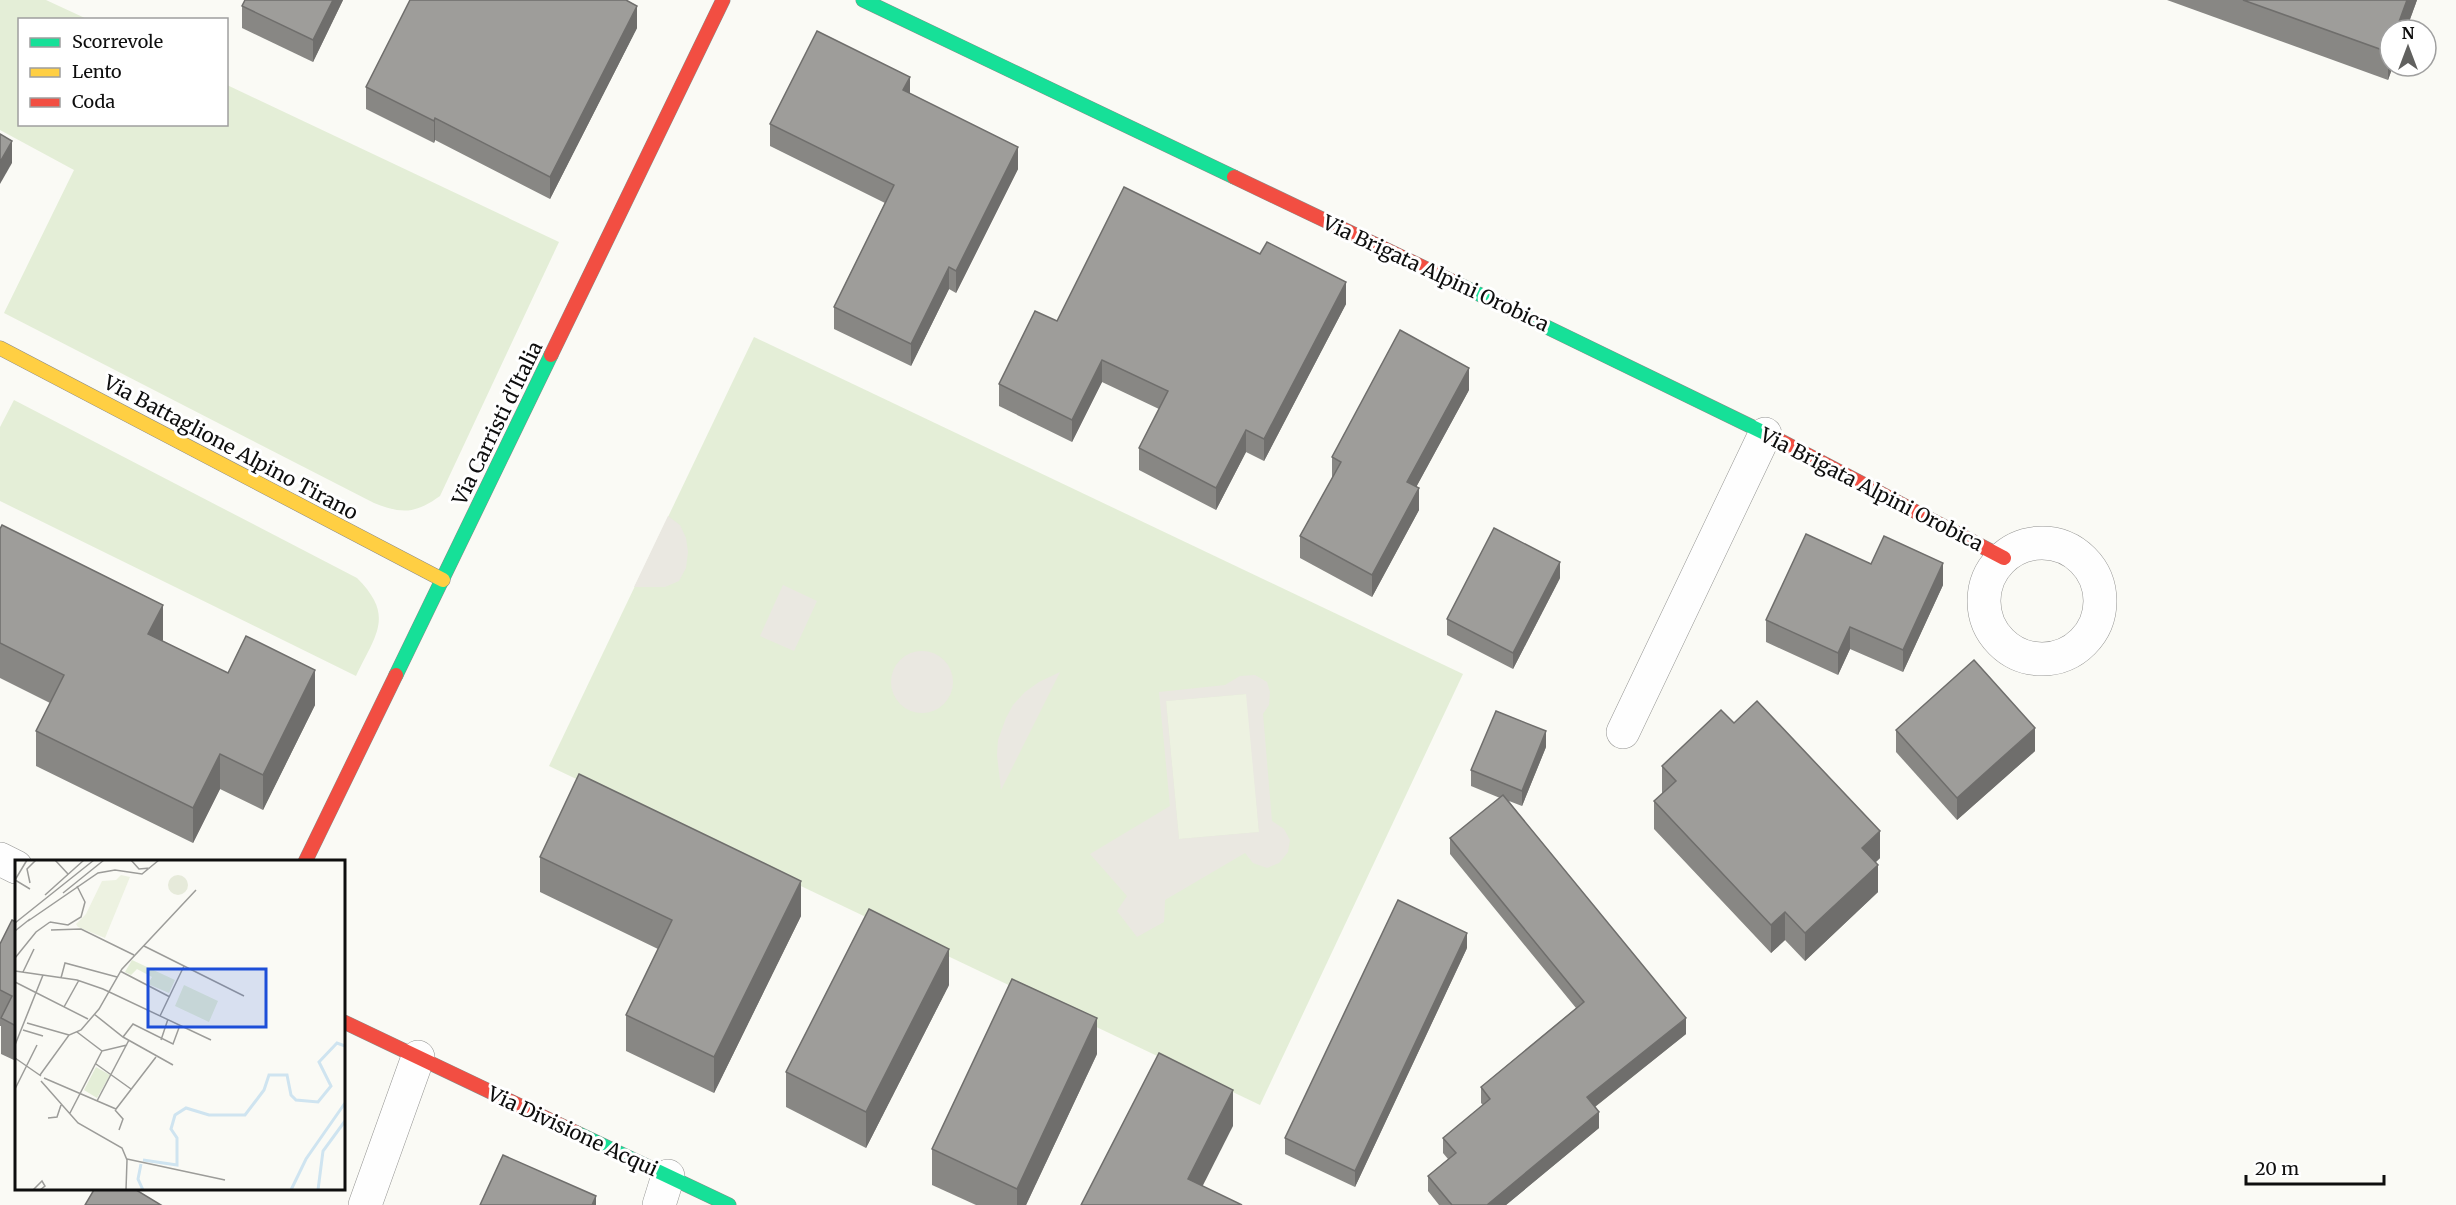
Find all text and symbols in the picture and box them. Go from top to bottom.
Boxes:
legend [18,18,228,126]
north arrow [2378,18,2438,78]
text: N [2402,23,2415,43]
text: Scorrevole [72,30,163,53]
text: Lento [72,60,122,83]
text: Coda [72,90,116,113]
street label: Via Brigata Alpini Orobica [1318,209,1553,337]
street label: Via Carristi d'Italia [446,337,548,510]
street label: Via Battaglione Alpino Tirano [99,369,363,525]
street label: Via Brigata Alpini Orobica [1755,421,1988,556]
inset map [15,860,345,1190]
street label: Via Divisione Acqui [483,1080,662,1181]
scale bar [2246,1148,2384,1186]
text: 20 m [2255,1157,2299,1180]

